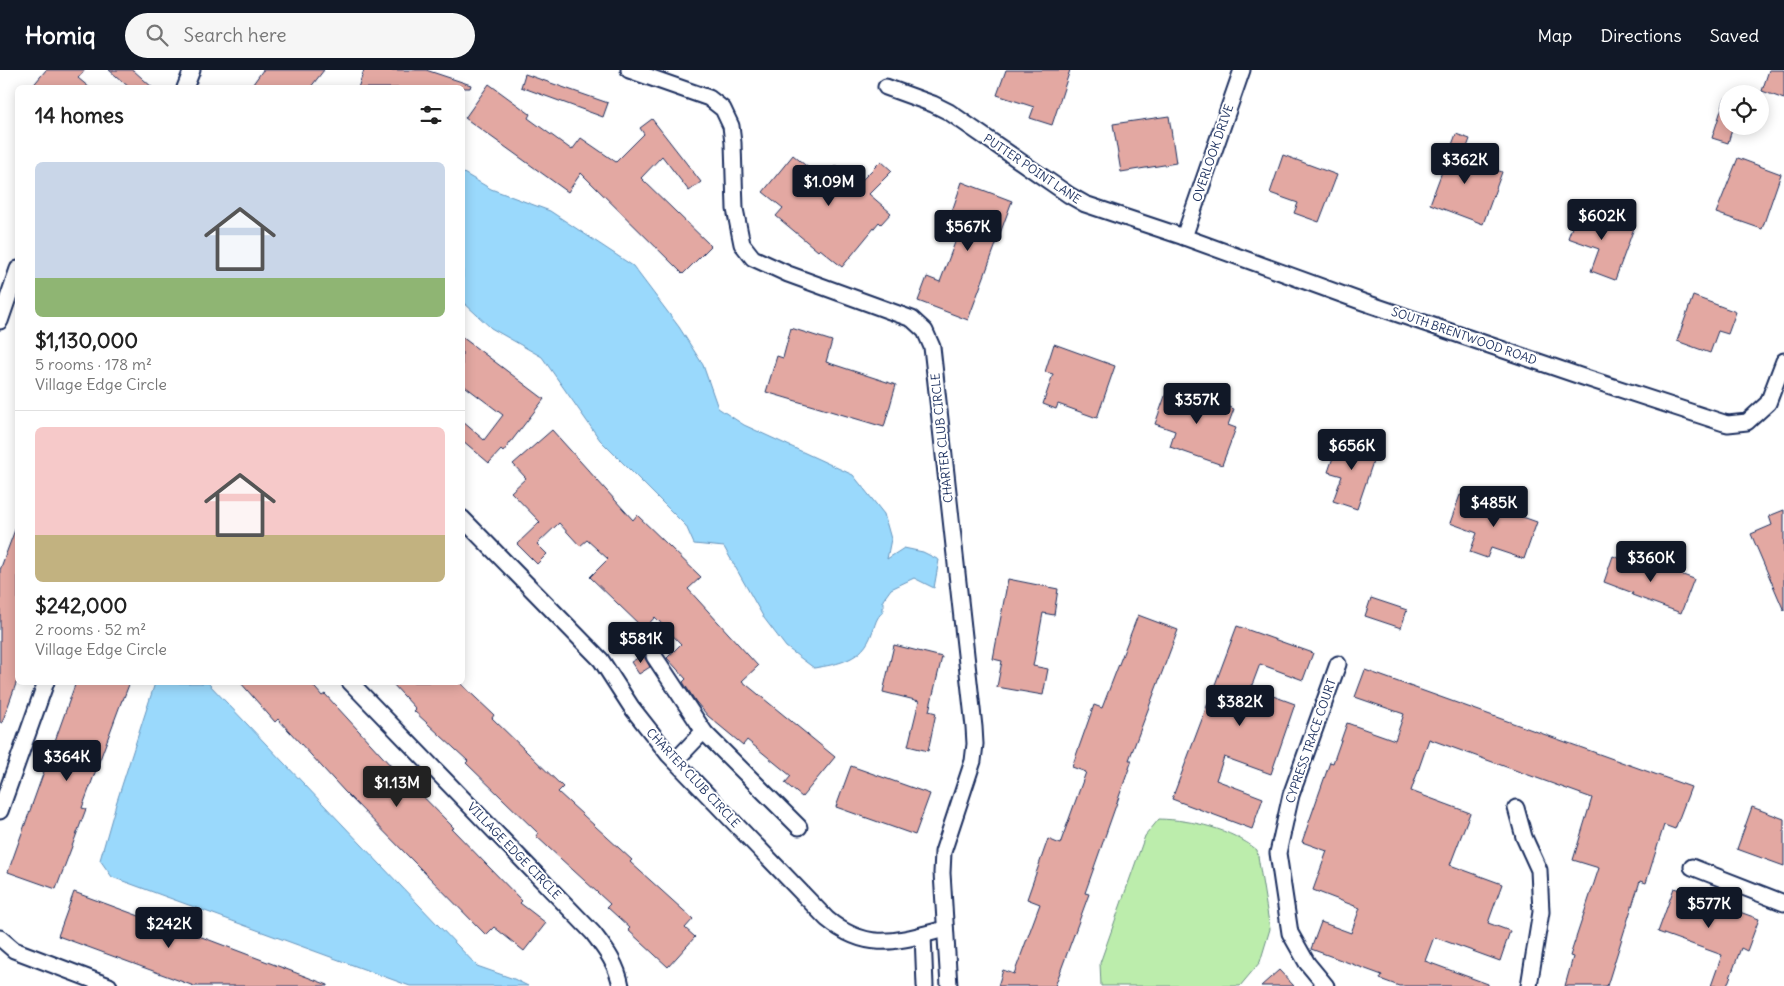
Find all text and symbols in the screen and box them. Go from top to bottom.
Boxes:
search box [125,13,475,58]
text: Homiq [25,20,95,50]
icon: search [143,21,171,49]
text: Search here [183,23,286,47]
text: Map [1537,24,1572,47]
text: Directions [1600,24,1682,47]
text: Saved [1710,24,1759,47]
map controls [1719,85,1769,135]
button: locate [1719,85,1769,135]
icon: filters [417,101,445,129]
text: 14 homes [35,102,124,129]
street label: OVERLOOK DRIVE [1189,102,1236,204]
street label: PUTTER POINT LANE [981,130,1084,207]
pin: $362K [1430,142,1500,185]
text: $362K [1442,149,1488,169]
pin: $1.09M [788,164,870,207]
text: $1.09M [804,171,854,191]
icon: home [195,194,285,284]
pin: $602K [1567,198,1637,241]
text: $602K [1578,205,1626,225]
pin: $567K [933,210,1003,252]
text: $567K [945,216,991,236]
street label: SOUTH BRENTWOOD ROAD [1389,304,1539,368]
text: $1,130,000 [35,327,138,354]
text: 5 rooms · 178 m² [35,354,152,374]
street label: CHARTER CLUB CIRCLE [927,372,956,504]
text: Village Edge Circle [35,374,167,394]
pin: $357K [1162,382,1232,425]
text: $357K [1175,389,1219,409]
pin: $656K [1317,428,1387,471]
text: $656K [1329,435,1375,455]
icon: home [195,460,285,550]
pin: $485K [1459,486,1529,528]
text: $485K [1471,492,1517,512]
pin: $360K [1616,540,1686,583]
text: $360K [1627,547,1675,567]
text: $242,000 [35,592,127,619]
text: 2 rooms · 52 m² [35,619,146,639]
pin: $581K [606,622,676,664]
text: $581K [619,628,663,648]
text: Village Edge Circle [35,639,167,659]
street label: CYPRESS TRACE COURT [1282,677,1339,805]
pin: $382K [1205,684,1275,727]
text: $382K [1217,691,1263,711]
street label: CHARTER CLUB CIRCLE [643,725,743,830]
pin: $364K [32,740,102,782]
text: $364K [44,746,90,766]
pin: $1.13M [356,766,438,808]
text: $1.13M [374,772,420,792]
street label: VILLAGE EDGE CIRCLE [464,799,564,902]
pin: $577K [1674,886,1744,929]
text: $577K [1687,893,1731,913]
pin: $242K [134,906,204,949]
text: $242K [146,913,192,933]

